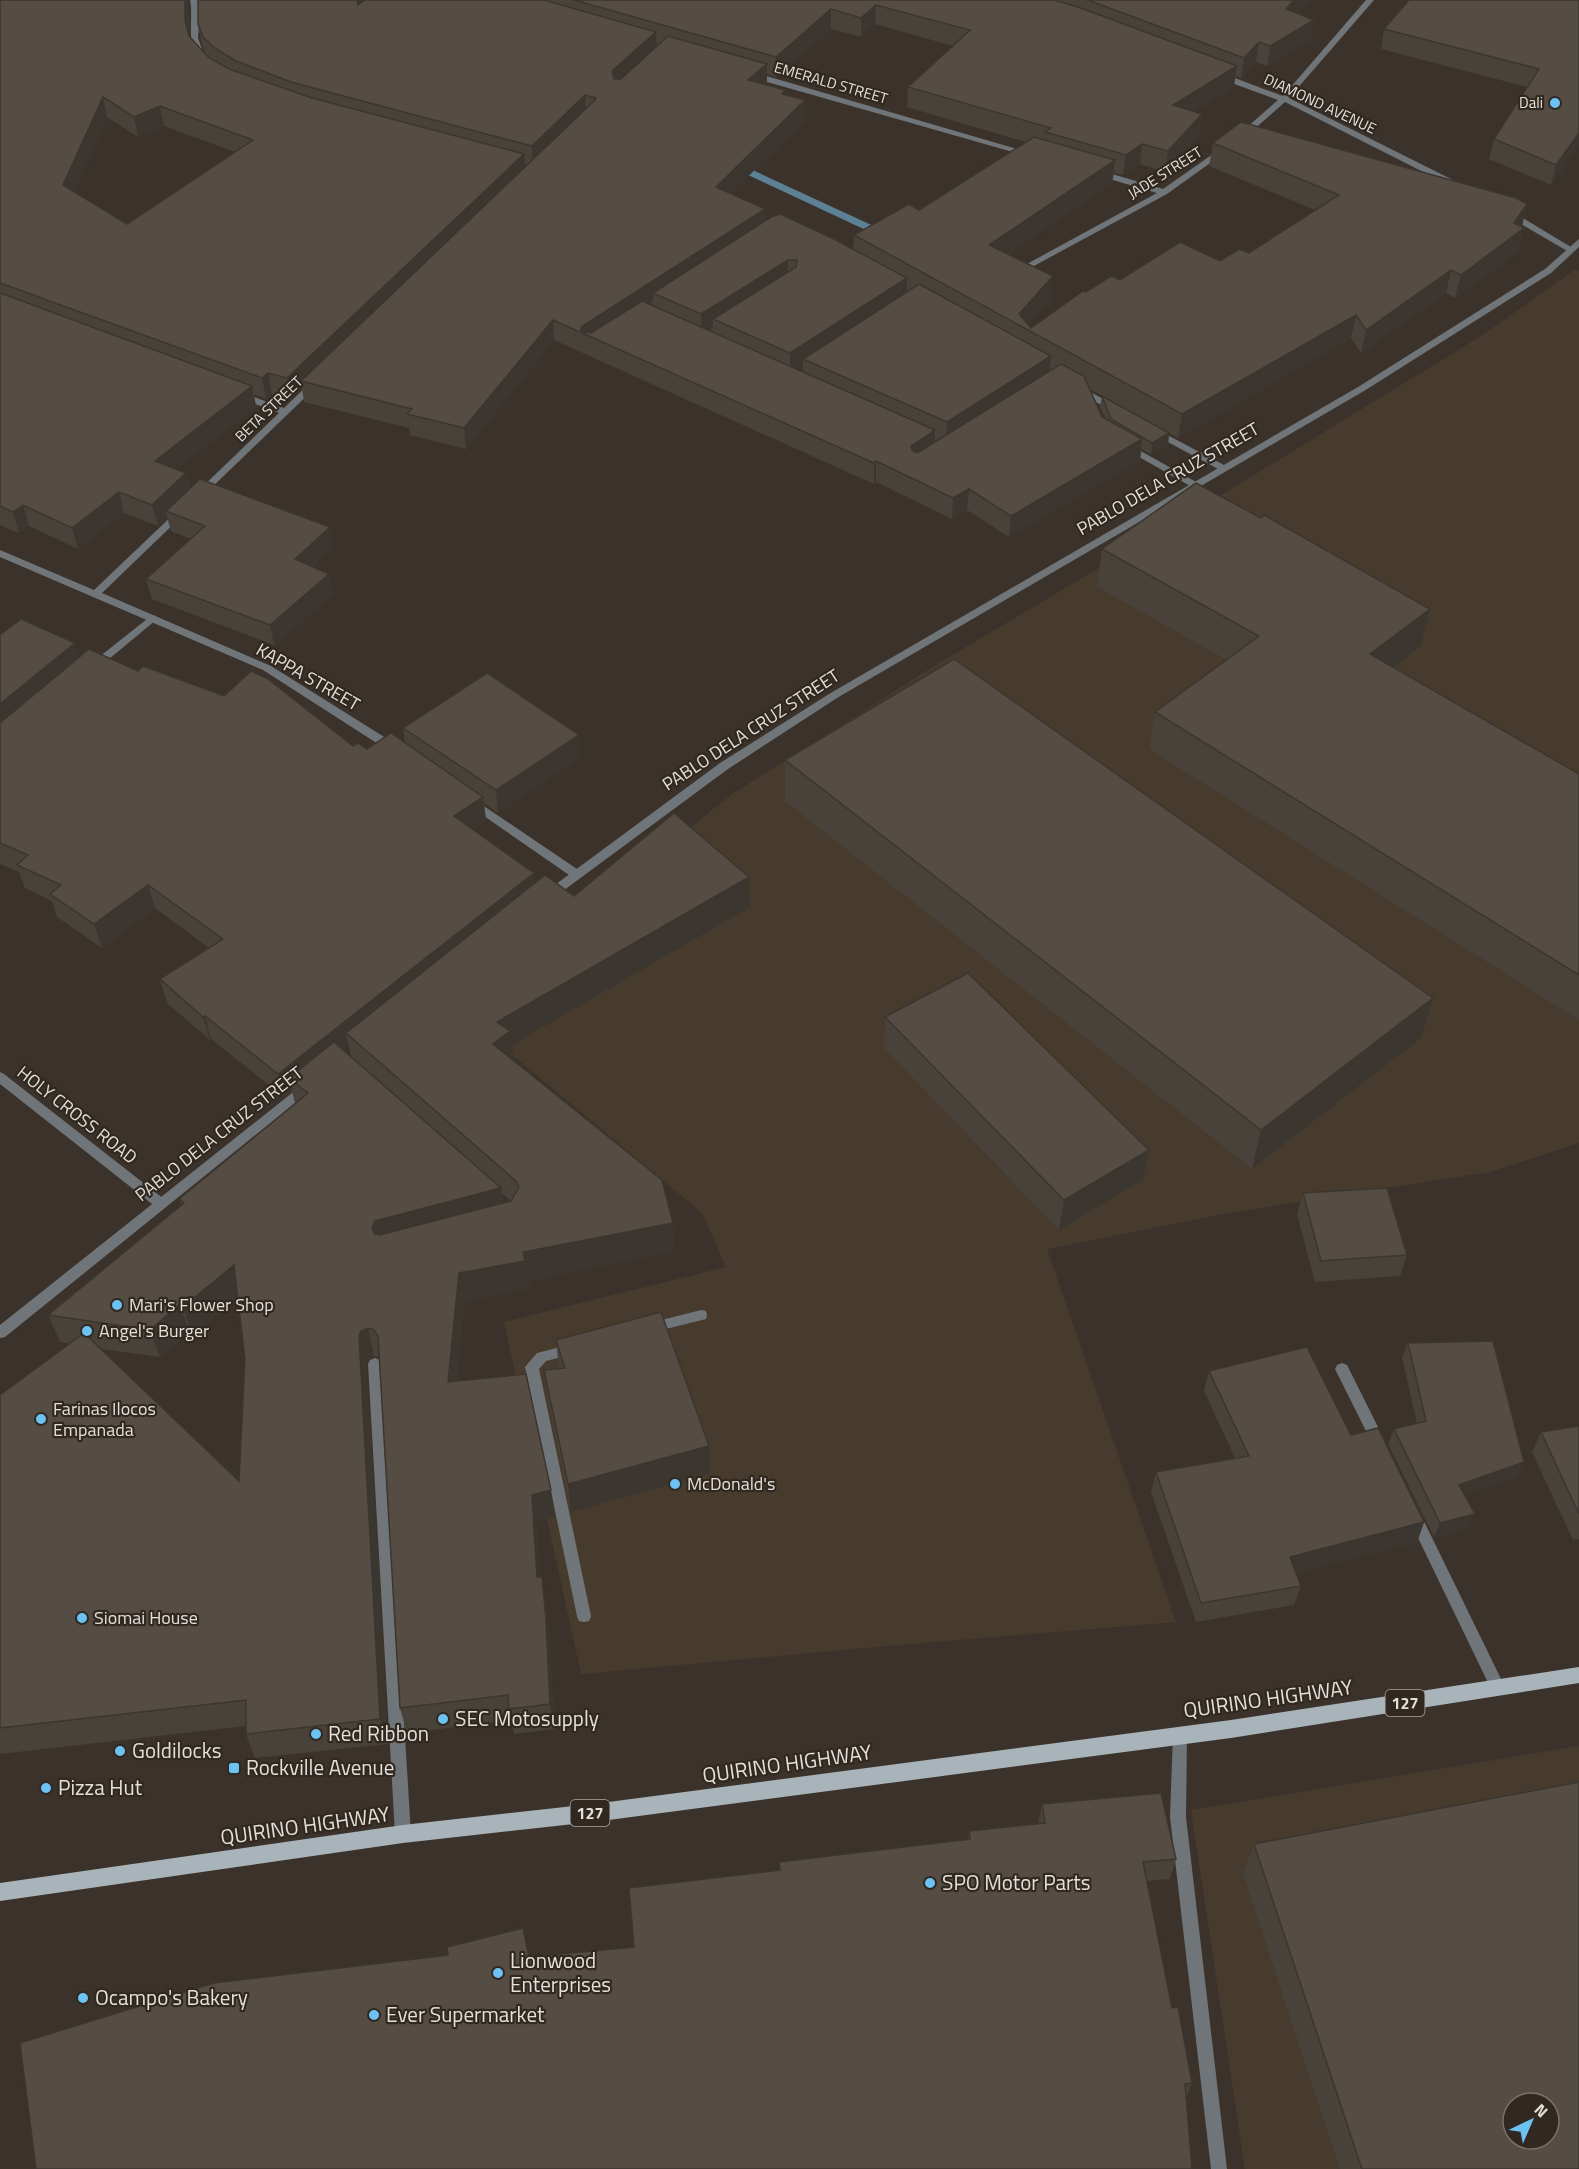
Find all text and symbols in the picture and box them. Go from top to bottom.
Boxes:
street label: EMERALD STREET [772,55,891,110]
street label: DIAMOND AVENUE [1260,67,1380,140]
place label: Dali [1519,91,1543,114]
marker: Dali [1548,96,1562,110]
street label: JADE STREET [1123,140,1207,205]
street label: BETA STREET [229,370,308,447]
street label: PABLO DELA CRUZ STREET [1072,415,1264,542]
street label: KAPPA STREET [251,636,366,718]
street label: PABLO DELA CRUZ STREET [657,662,845,797]
street label: HOLY CROSS ROAD [11,1059,143,1170]
street label: PABLO DELA CRUZ STREET [129,1059,309,1208]
place label: Mari's Flower Shop [129,1291,274,1318]
marker: Mari's Flower Shop [110,1298,124,1312]
place label: Angel's Burger [99,1317,209,1344]
marker: Angel's Burger [80,1324,94,1338]
place label: Farinas Ilocos Empanada [53,1395,156,1443]
marker: Farinas Ilocos Empanada [34,1412,48,1426]
place label: McDonald's [687,1470,775,1497]
marker: McDonald's [668,1477,682,1491]
place label: Siomai House [94,1604,198,1631]
marker: Siomai House [75,1611,89,1625]
street label: QUIRINO HIGHWAY [1181,1670,1355,1726]
road number: 127 [1386,1690,1424,1716]
place label: SEC Motosupply [455,1702,599,1734]
marker: SEC Motosupply [436,1712,450,1726]
place label: Red Ribbon [328,1717,429,1749]
marker: Red Ribbon [309,1727,323,1741]
place label: Goldilocks [132,1734,222,1766]
street label: QUIRINO HIGHWAY [700,1735,874,1791]
marker: Goldilocks [113,1744,127,1758]
place label: Rockville Avenue [246,1751,394,1783]
marker: Rockville Avenue [227,1761,241,1775]
place label: Pizza Hut [58,1771,143,1803]
marker: Pizza Hut [39,1781,53,1795]
street label: QUIRINO HIGHWAY [218,1797,392,1853]
road number: 127 [570,1800,610,1826]
place label: SPO Motor Parts [942,1866,1090,1898]
marker: SPO Motor Parts [923,1876,937,1890]
place label: Lionwood Enterprises [510,1944,611,2000]
marker: Lionwood Enterprises [491,1966,505,1980]
place label: Ocampo's Bakery [95,1981,248,2013]
marker: Ocampo's Bakery [76,1991,90,2005]
place label: Ever Supermarket [386,1998,545,2030]
marker: Ever Supermarket [367,2008,381,2022]
north arrow [1501,2091,1561,2151]
text: N [1529,2098,1554,2123]

